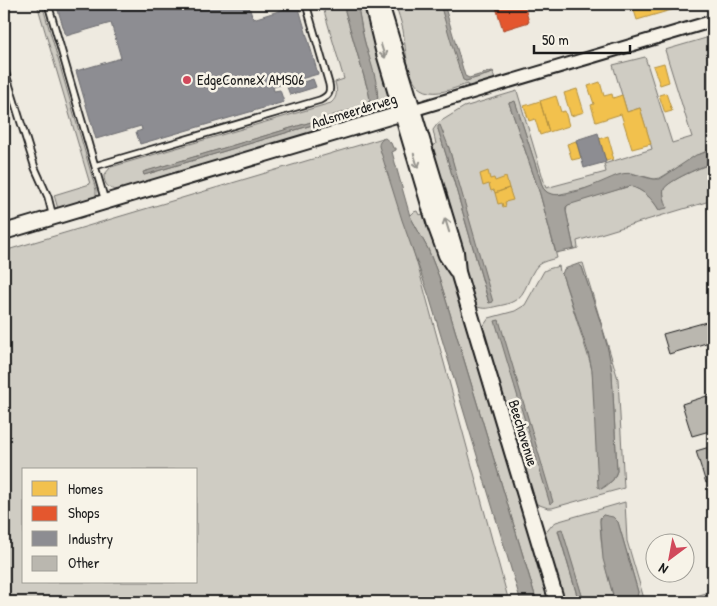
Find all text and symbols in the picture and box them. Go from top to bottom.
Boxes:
scale bar [534,22,631,54]
text: 50 m [542,29,569,50]
one-way arrow [379,43,389,59]
place label: EdgeConneX AMS06 [197,69,304,90]
marker: EdgeConneX AMS06 [181,74,193,86]
street label: Aalsmeerderweg [309,88,399,133]
one-way arrow [411,152,421,168]
one-way arrow [442,217,452,233]
street label: Beechavenue [503,397,544,469]
legend [22,468,198,584]
text: Homes [68,478,103,499]
text: Shops [68,502,100,523]
text: Industry [68,528,113,549]
north arrow [644,534,694,584]
text: Other [68,552,100,573]
text: N [654,559,671,579]

